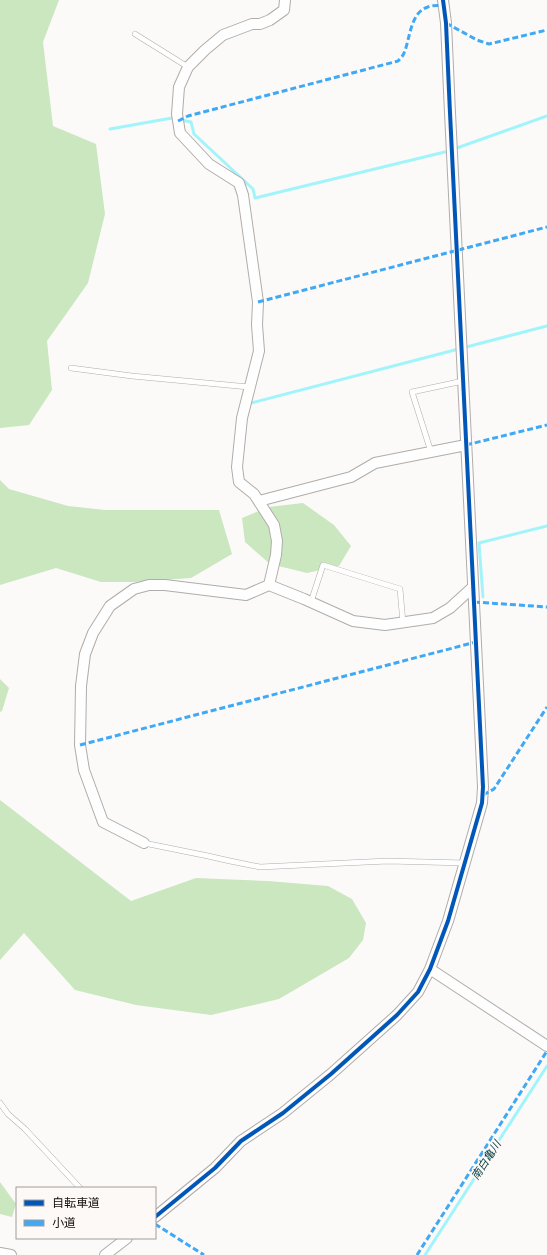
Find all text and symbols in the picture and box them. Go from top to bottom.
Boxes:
water label: 南白亀川 [469,1137,504,1182]
legend [16,1187,156,1239]
text: 自転車道 [52,1196,100,1210]
text: 小道 [52,1216,76,1230]

